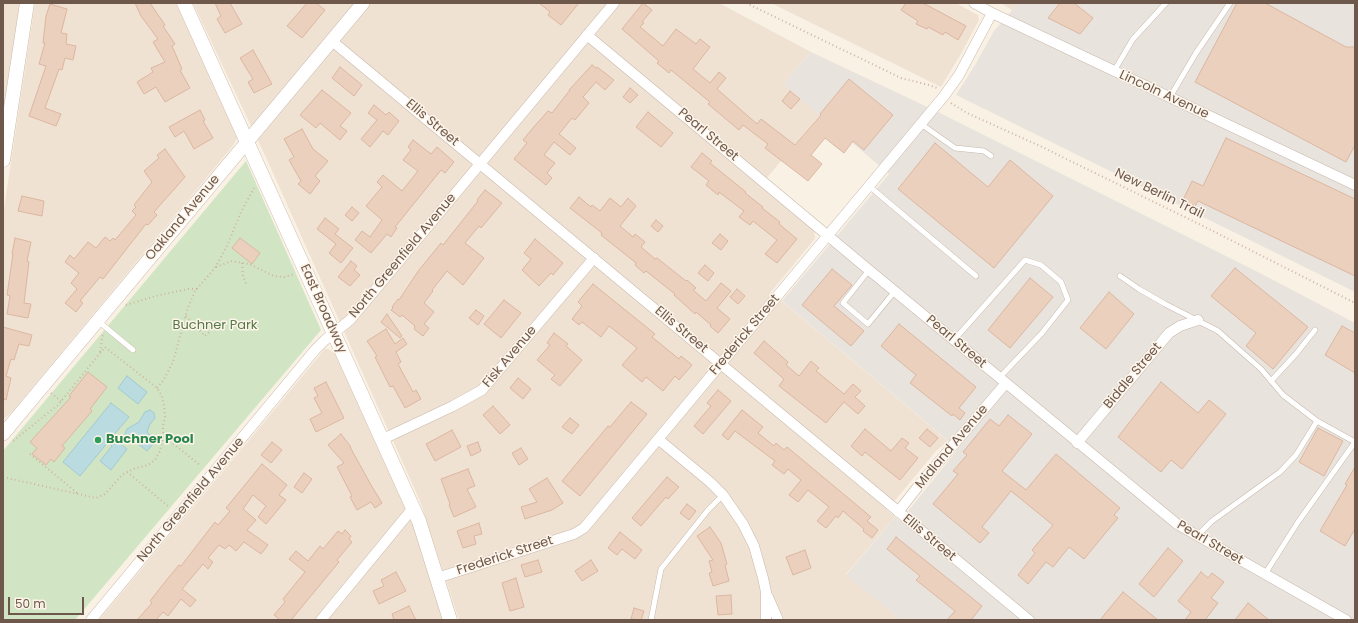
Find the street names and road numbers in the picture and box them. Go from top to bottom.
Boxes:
street label: Lincoln Avenue [1117,67,1211,123]
street label: Ellis Street [402,96,462,150]
street label: Pearl Street [675,105,741,165]
street label: New Berlin Trail [1112,166,1206,222]
street label: Oakland Avenue [143,172,223,264]
street label: North Greenfield Avenue [346,190,460,322]
street label: East Broadway [296,262,350,356]
street label: Frederick Street [707,292,783,378]
street label: Ellis Street [651,303,711,357]
street label: Pearl Street [923,312,989,372]
street label: Fisk Avenue [480,323,540,391]
street label: Biddle Street [1101,340,1165,412]
street label: Midland Avenue [912,402,992,492]
street label: North Greenfield Avenue [134,434,248,566]
street label: Ellis Street [899,511,959,565]
street label: Pearl Street [1174,518,1246,568]
street label: Frederick Street [455,533,555,579]

